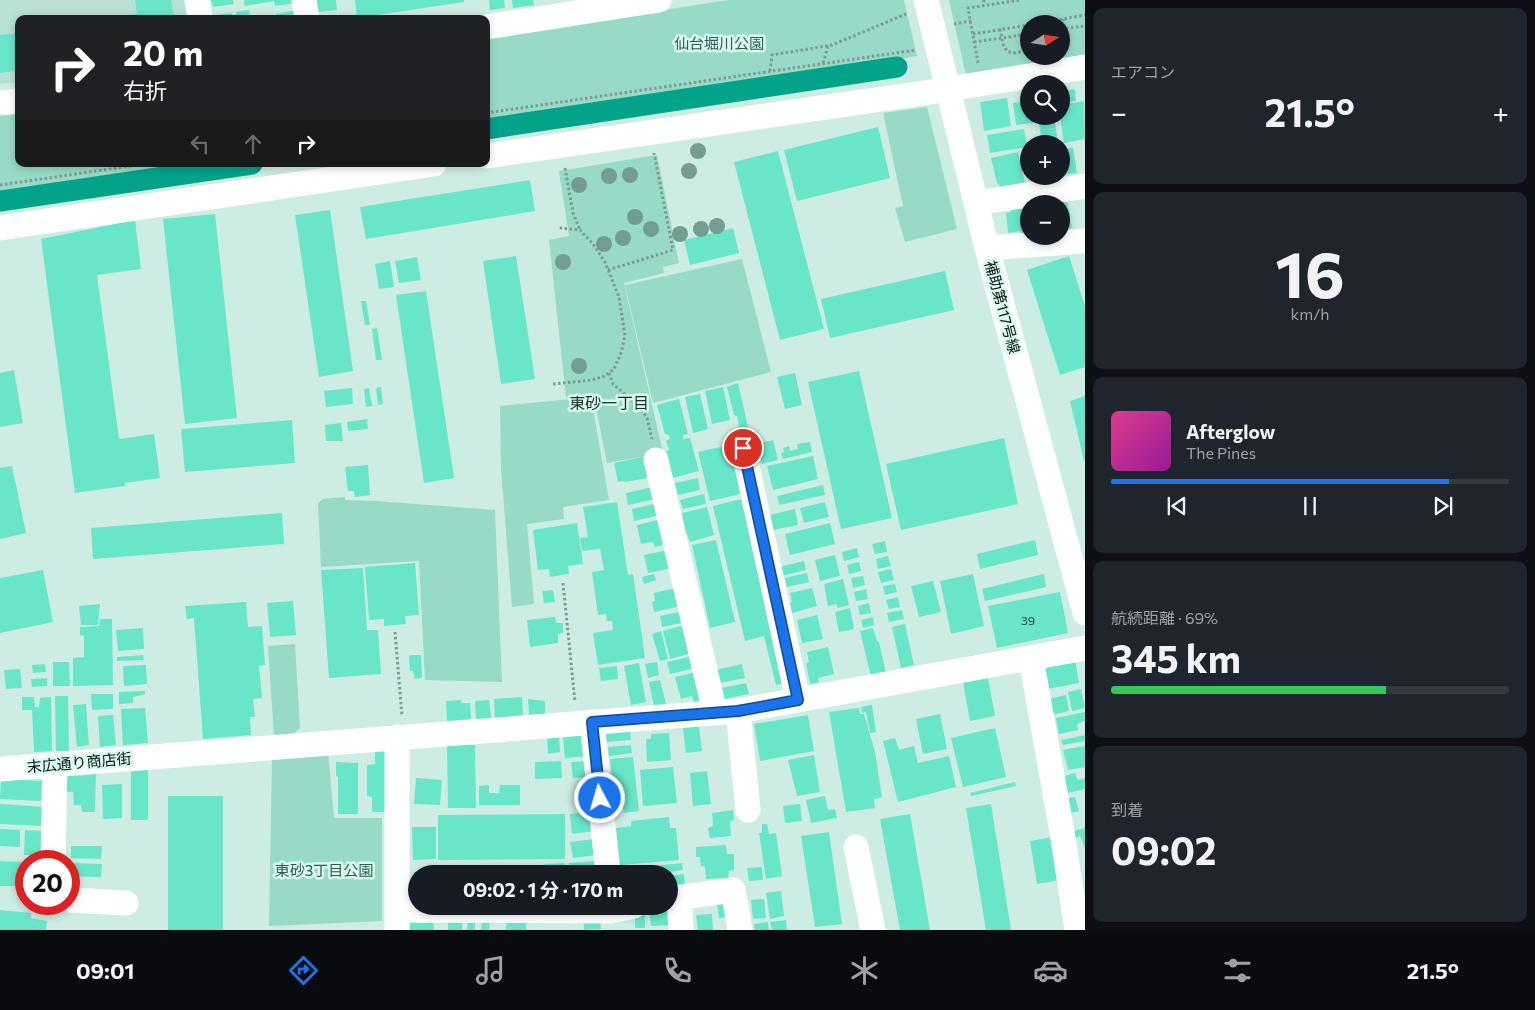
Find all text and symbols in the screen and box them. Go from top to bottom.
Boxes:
north arrow [1020,15,1070,65]
map controls [1020,15,1070,245]
text: 20 m [123,30,203,73]
park label: 仙台堀川公園 [674,34,764,52]
icon: right [40,35,105,100]
text: エアコン [1111,62,1175,81]
button: search [1020,75,1070,125]
text: 右折 [123,77,167,104]
text: 21.5° [1265,88,1355,135]
text: − [1111,95,1127,129]
text: + [1493,95,1509,129]
icon: left [186,130,214,158]
icon: ahead [239,130,267,158]
icon: right [292,130,320,158]
button: + [1020,135,1070,185]
button: − [1020,195,1070,245]
text: 16 [1275,232,1345,311]
street label: 補助第117号線 [982,258,1024,356]
text: km/h [1291,304,1329,323]
district label: 東砂一丁目 [569,393,649,412]
text: Afterglow [1186,420,1275,443]
pin [722,427,764,469]
icon: arrive [729,434,757,462]
text: The Pines [1186,443,1256,462]
icon: previous [1163,492,1191,520]
icon: pause [1296,492,1324,520]
icon: next [1429,492,1457,520]
text: 航続距離 · 69% [1111,608,1218,627]
house number: 39 [1021,613,1035,627]
text: 345 km [1111,634,1241,681]
street label: 末広通り商店街 [26,748,132,776]
position arrow [573,771,625,823]
text: 到着 [1111,800,1143,819]
text: 09:02 [1111,826,1216,873]
speed limit sign: 20 [15,850,80,915]
park label: 東砂3丁目公園 [275,861,373,879]
text: 09:02 · 1 分 · 170 m [463,878,623,901]
icon: directions [286,953,321,988]
icon: music [473,953,508,988]
icon: phone [660,953,695,988]
icon: climate [847,953,882,988]
icon: car [1033,953,1068,988]
icon: filters [1220,953,1255,988]
text: 09:01 [76,957,134,984]
text: 21.5° [1407,957,1459,984]

